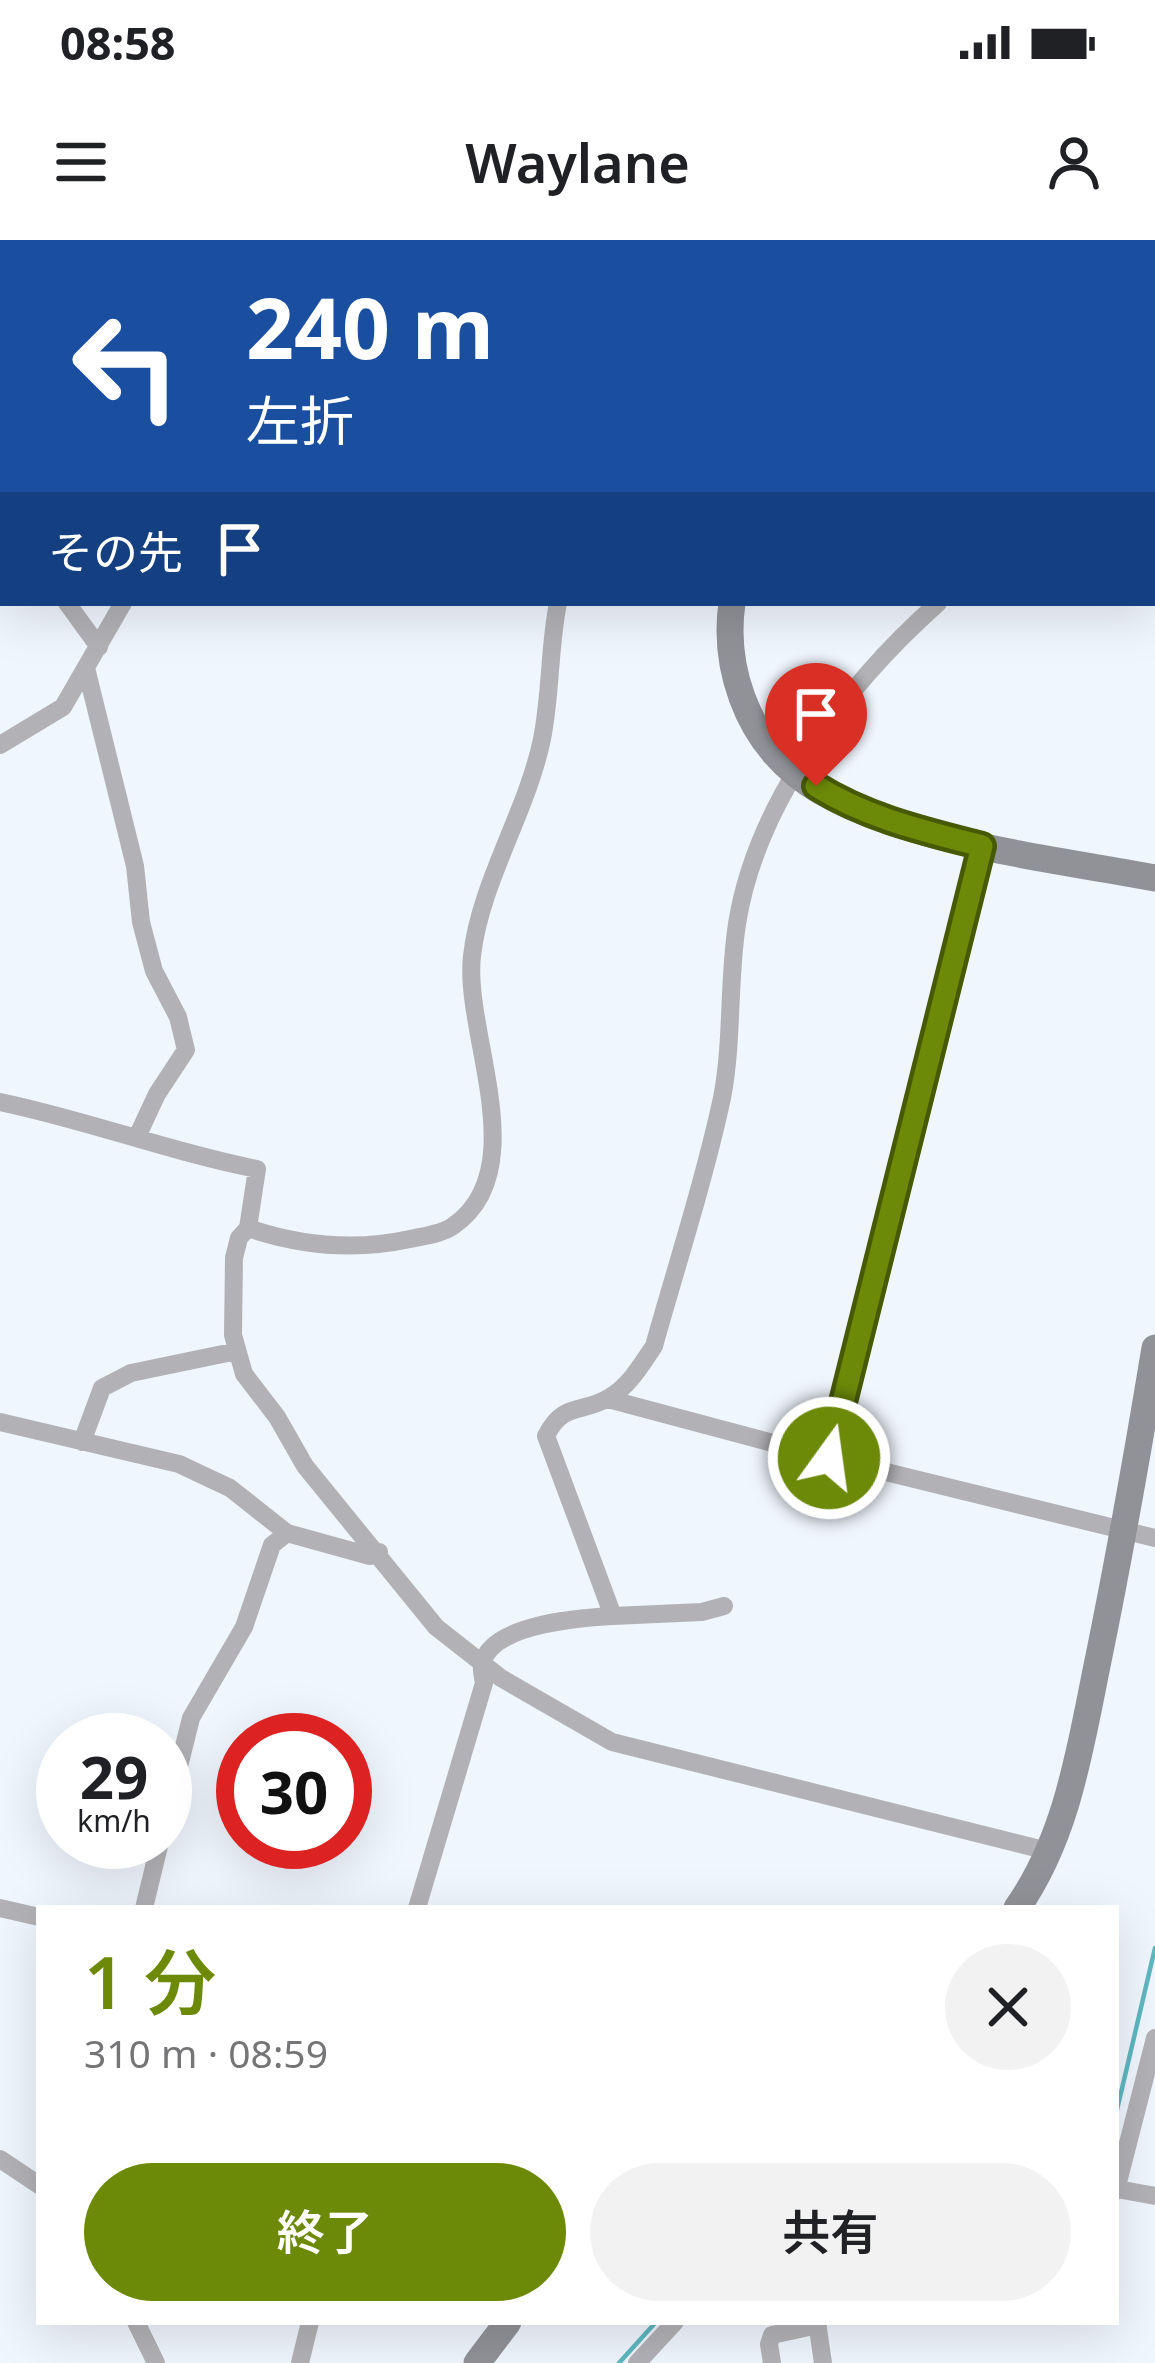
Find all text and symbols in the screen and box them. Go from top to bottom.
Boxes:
text: 08:58 [60,12,176,73]
text: Waylane [465,125,690,199]
icon: menu [48,129,114,195]
icon: person [1041,129,1107,195]
text: 240 m [246,269,494,384]
icon: left [48,288,204,444]
text: 左折 [246,383,354,457]
icon: arrive [207,516,273,582]
text: その先 [48,521,183,582]
pin [765,663,867,786]
icon: arrive [783,681,849,747]
position arrow [766,1395,892,1521]
speed limit sign: 30 [216,1713,372,1869]
text: 29 [80,1735,148,1817]
text: km/h [77,1800,151,1841]
text: 1 分 [84,1932,216,2030]
button: close [945,1944,1071,2070]
text: 310 m · 08:59 [84,2026,328,2079]
button: 終了 [84,2163,566,2301]
button: 共有 [590,2163,1071,2301]

